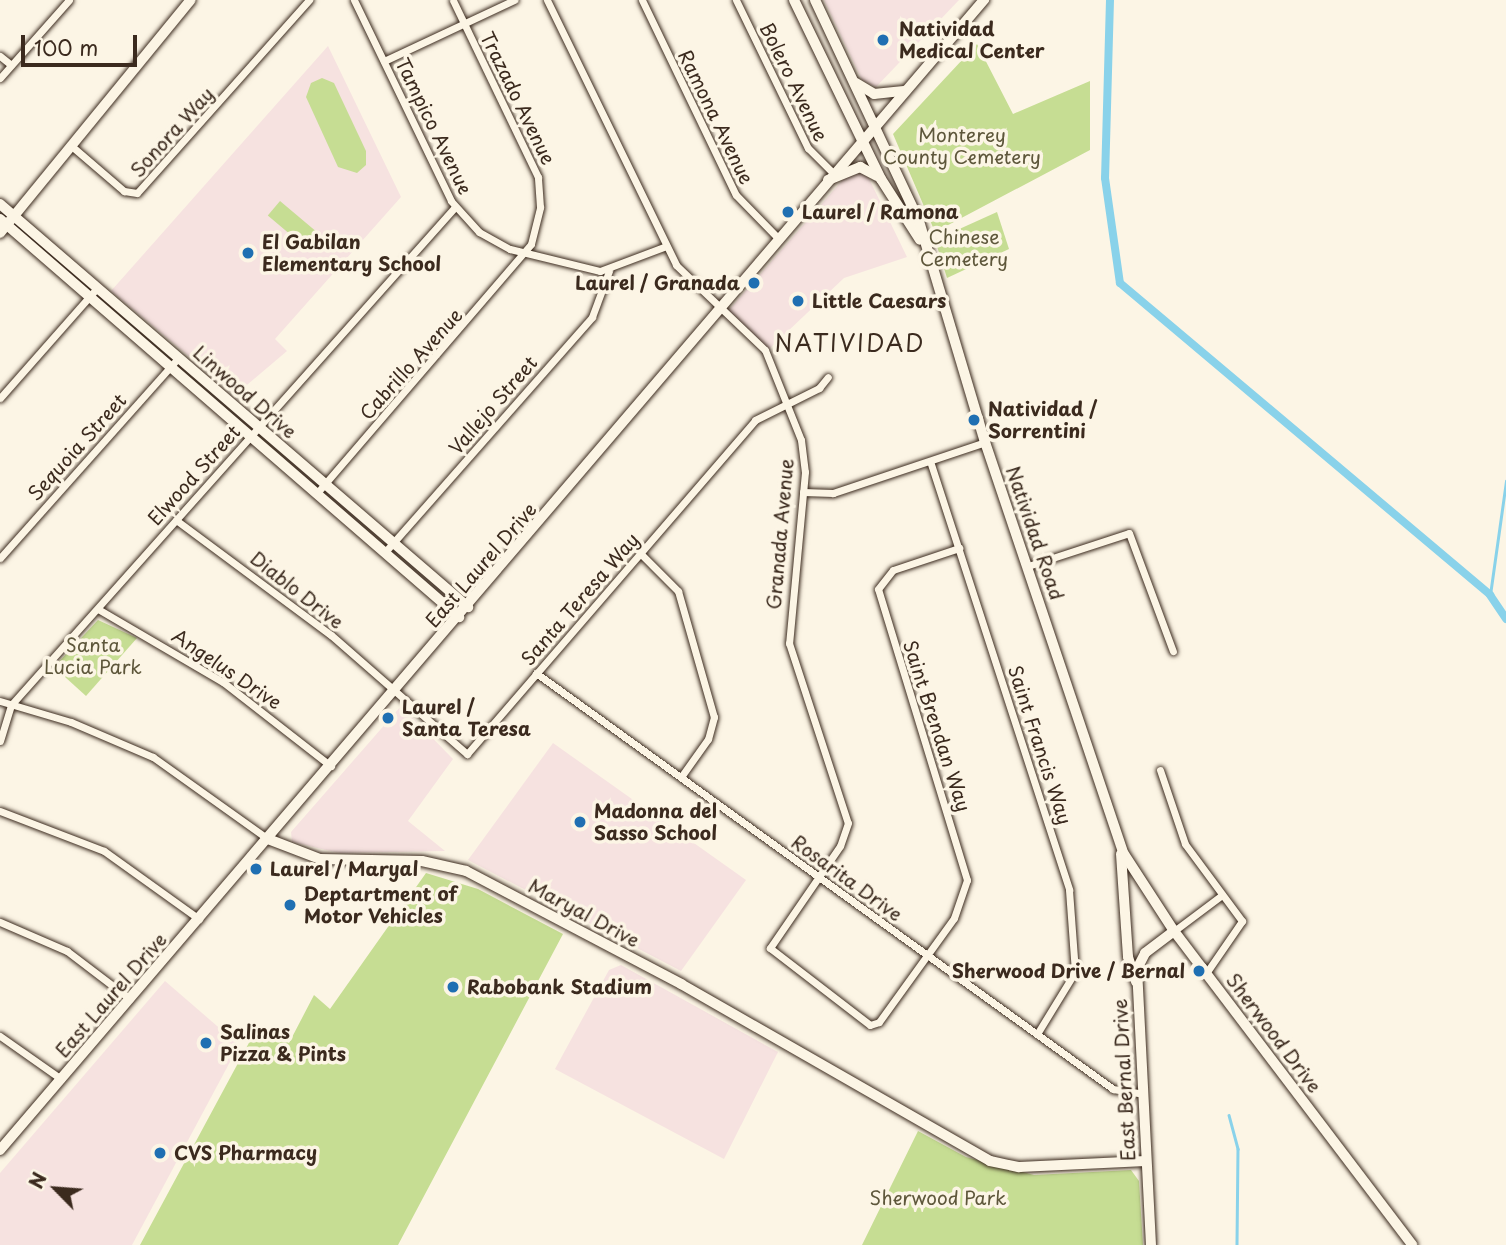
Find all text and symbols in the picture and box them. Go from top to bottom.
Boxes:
place label: Natividad Medical Center [899,18,1045,62]
street label: Bolero Avenue [755,19,833,145]
scale bar [24,21,140,65]
street label: Trazado Avenue [476,28,560,168]
marker: Natividad Medical Center [873,30,893,50]
text: 100 m [34,31,98,63]
street label: Ramona Avenue [674,46,758,188]
street label: Tampico Avenue [391,54,477,198]
street label: Sonora Way [126,83,218,181]
park label: Monterey County Cemetery [882,124,1042,168]
place label: Laurel / Ramona [802,201,961,223]
marker: Laurel / Ramona [780,204,796,220]
park label: Chinese Cemetery [920,226,1008,270]
place label: El Gabilan Elementary School [262,231,441,275]
marker: El Gabilan Elementary School [240,245,256,261]
place label: Laurel / Granada [574,272,740,294]
marker: Laurel / Granada [746,275,762,291]
place label: Little Caesars [812,290,947,312]
marker: Little Caesars [790,293,806,309]
street label: Cabrillo Avenue [355,303,467,425]
district label: NATIVIDAD [776,329,924,357]
street label: Linwood Drive [188,341,302,443]
street label: Vallejo Street [444,352,542,458]
street label: Sequoia Street [23,389,131,505]
place label: Natividad / Sorrentini [988,398,1098,442]
marker: Natividad / Sorrentini [966,412,982,428]
street label: Elwood Street [143,420,245,530]
street label: Granada Avenue [762,457,798,611]
street label: Natividad Road [1002,463,1068,603]
street label: East Laurel Drive [421,498,541,632]
street label: Santa Teresa Way [516,528,644,670]
street label: Diablo Drive [246,546,348,634]
street label: Angelus Drive [168,624,286,714]
park label: Santa Lucia Park [45,634,141,678]
street label: Saint Brendan Way [899,638,975,814]
street label: Saint Francis Way [1003,662,1077,828]
place label: Laurel / Santa Teresa [402,696,530,740]
marker: Laurel / Santa Teresa [380,710,396,726]
place label: Madonna del Sasso School [594,800,718,844]
marker: Madonna del Sasso School [572,814,588,830]
street label: Rosarita Drive [787,830,907,926]
place label: Laurel / Maryal [270,858,420,880]
marker: Laurel / Maryal [248,861,264,877]
street label: Maryal Drive [525,874,643,952]
place label: Deptartment of Motor Vehicles [304,883,457,927]
marker: Deptartment of Motor Vehicles [282,897,298,913]
street label: East Laurel Drive [51,928,171,1062]
place label: Sherwood Drive / Bernal [950,960,1185,982]
marker: Sherwood Drive / Bernal [1191,963,1207,979]
street label: Sherwood Drive [1222,969,1326,1097]
place label: Rabobank Stadium [467,976,652,998]
marker: Rabobank Stadium [445,979,461,995]
street label: East Bernal Drive [1108,999,1140,1161]
place label: Salinas Pizza & Pints [220,1021,347,1065]
marker: Salinas Pizza & Pints [198,1035,214,1051]
place label: CVS Pharmacy [174,1142,319,1164]
marker: CVS Pharmacy [152,1145,168,1161]
north arrow [21,1154,91,1224]
text: N [21,1167,53,1193]
park label: Sherwood Park [869,1187,1007,1209]

